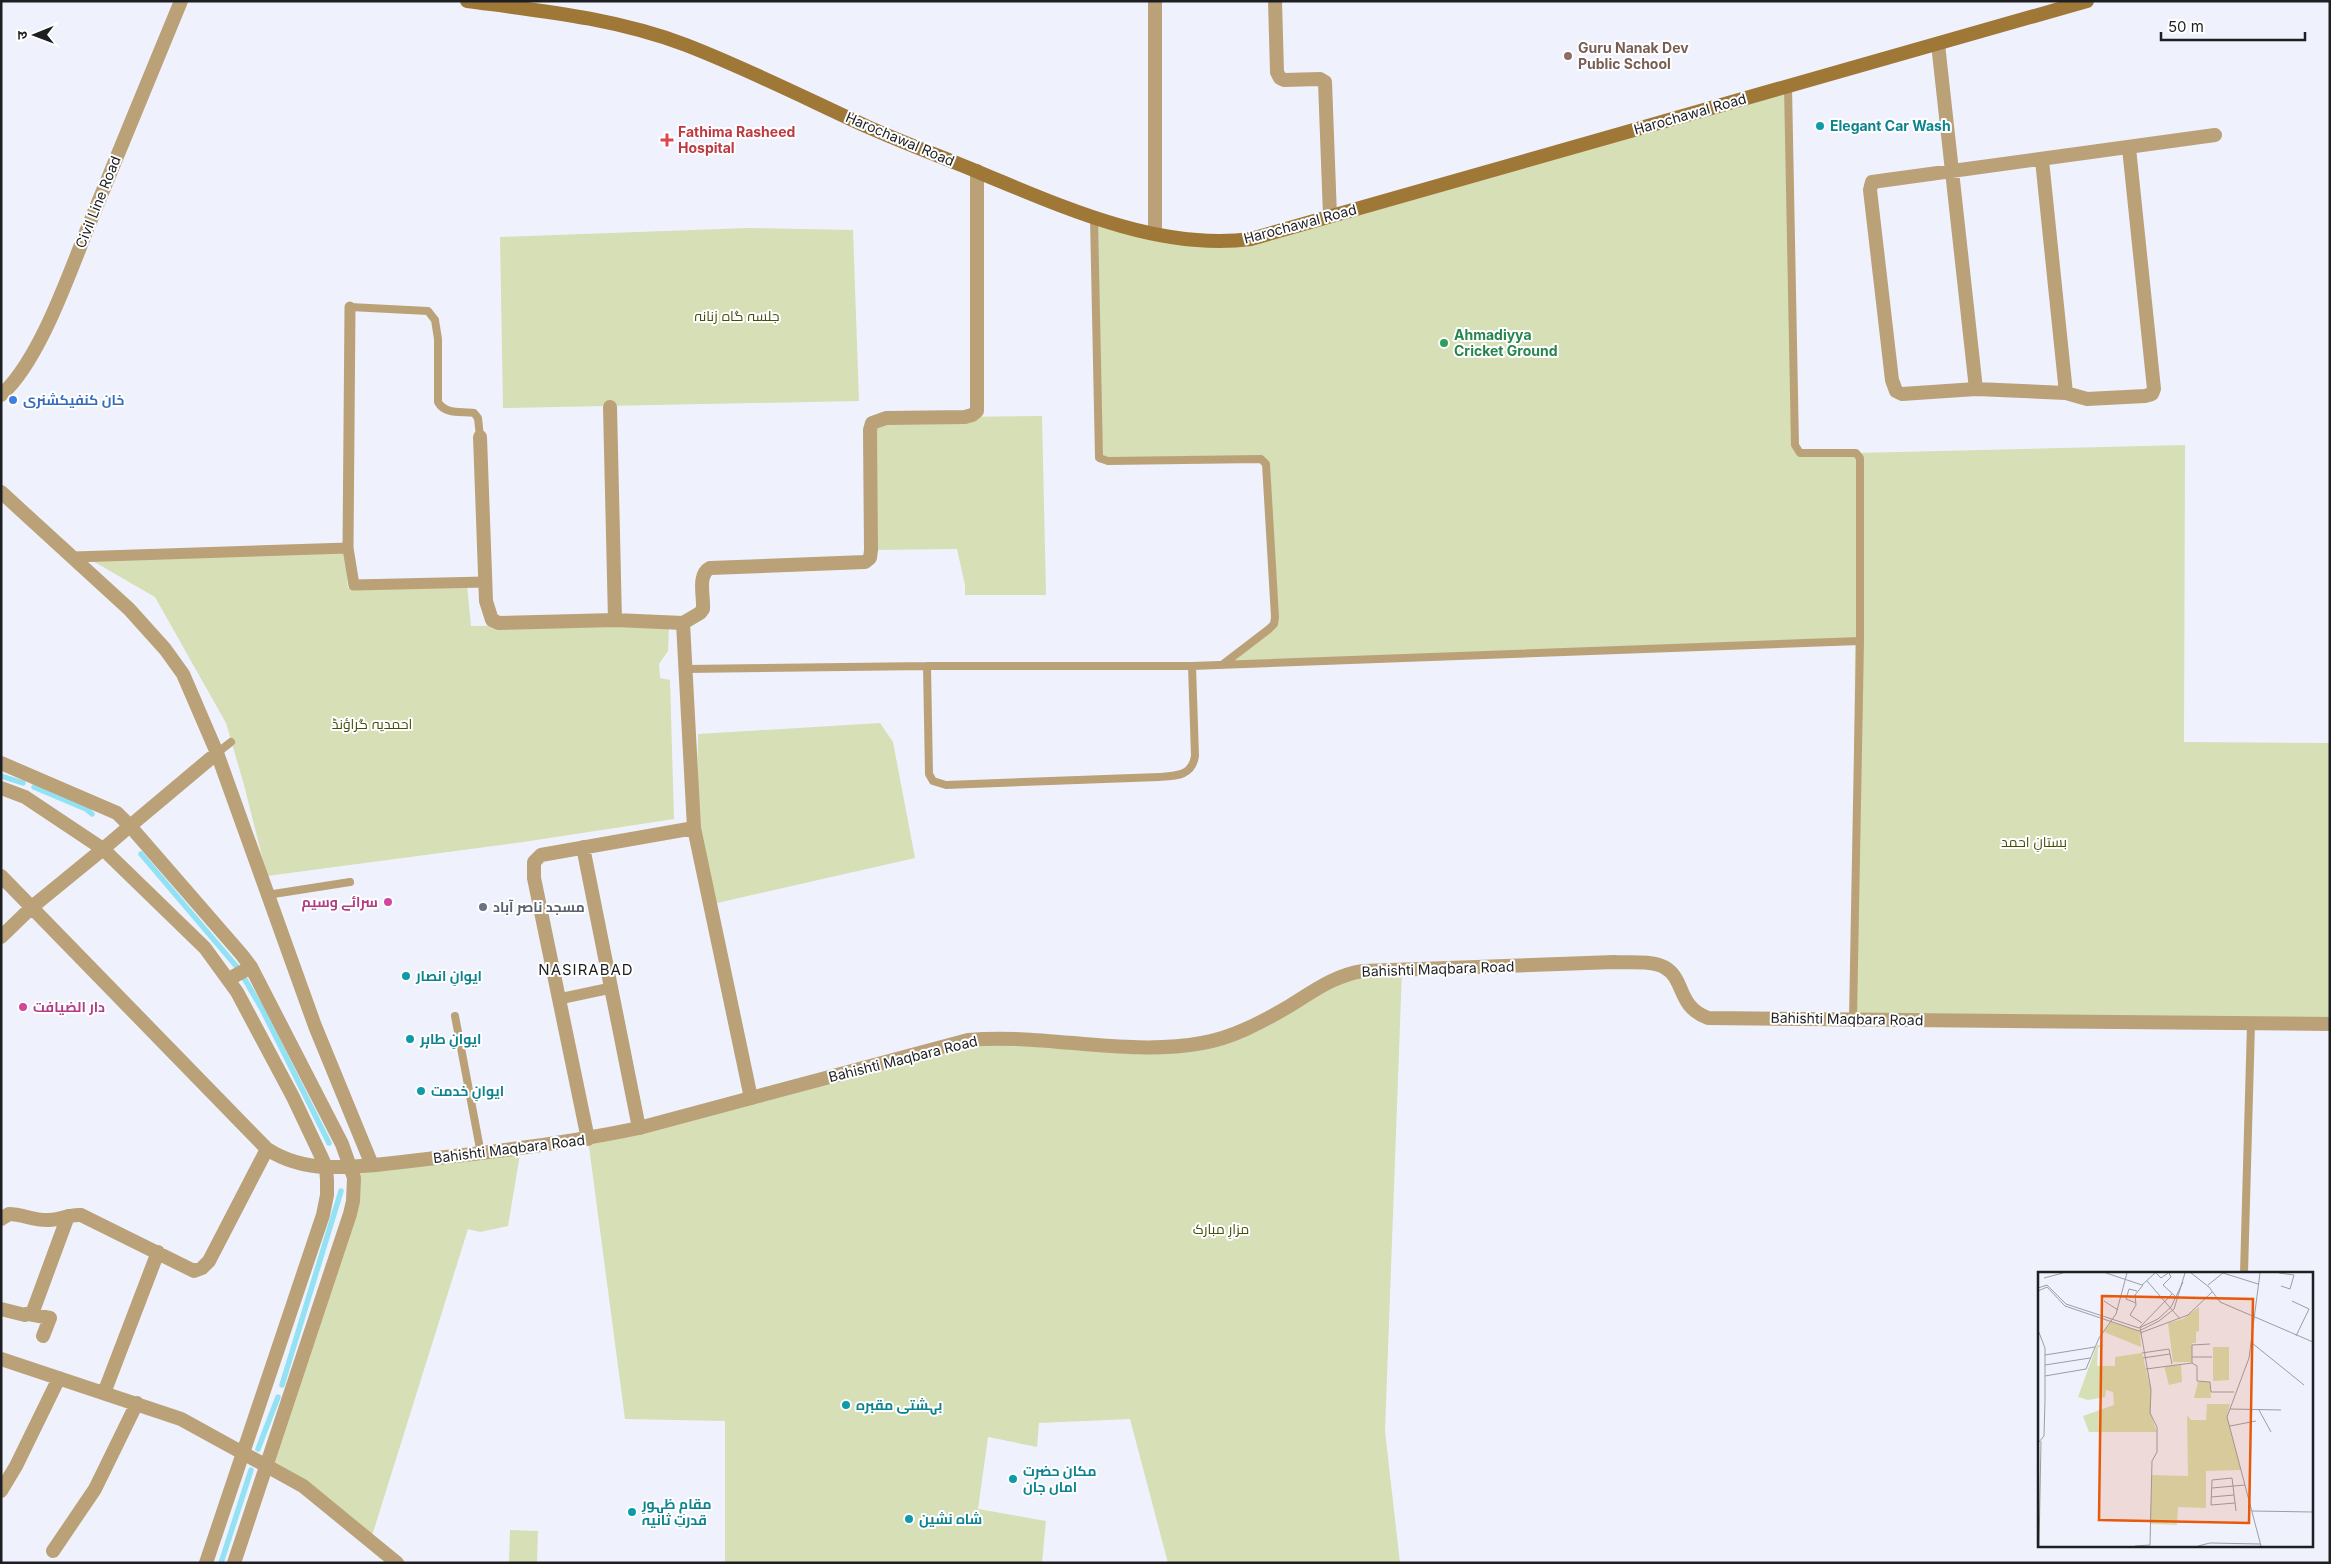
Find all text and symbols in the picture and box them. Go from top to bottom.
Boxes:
north arrow [10,10,60,60]
scale bar [2161,10,2305,42]
text: 50 m [2168,17,2204,36]
text: उ [13,30,30,39]
place label: Guru Nanak Dev Public School [1578,39,1689,72]
marker: Guru Nanak Dev Public School [1562,50,1574,62]
street label: Harochawal Road [1632,89,1748,138]
street label: Harochawal Road [843,108,957,169]
place label: Elegant Car Wash [1830,117,1951,134]
marker: Elegant Car Wash [1814,120,1826,132]
place label: Fathima Rasheed Hospital [678,123,795,156]
marker: Fathima Rasheed Hospital [660,133,674,147]
street label: Civil Line Road [71,153,124,250]
street label: Harochawal Road [1242,200,1358,247]
park label: جلسہ گاہ زنانہ [694,307,780,324]
place label: Ahmadiyya Cricket Ground [1454,326,1558,359]
marker: Ahmadiyya Cricket Ground [1438,337,1450,349]
place label: خان کنفیکشنری [23,391,124,409]
marker: خان کنفیکشنری [7,394,19,406]
park label: احمدیہ گراؤنڈ [332,715,412,732]
park label: بستانِ احمد [2001,833,2067,852]
place label: سرائے وسیم [301,893,378,912]
marker: سرائے وسیم [382,896,394,908]
place label: مسجد ناصر آباد [493,898,585,916]
marker: مسجد ناصر آباد [477,901,489,913]
street label: Bahishti Maqbara Road [1361,957,1515,980]
district label: NASIRABAD [538,960,634,979]
place label: ایوانِ انصار [415,967,482,986]
marker: ایوانِ انصار [400,970,412,982]
place label: دار الضیافت [33,998,105,1015]
marker: دار الضیافت [17,1001,29,1013]
street label: Bahishti Maqbara Road [1770,1009,1924,1028]
place label: ایوانِ طاہر [419,1030,481,1049]
street label: Bahishti Maqbara Road [827,1032,979,1085]
marker: ایوانِ طاہر [404,1033,416,1045]
place label: ایوانِ خدمت [431,1082,504,1101]
marker: ایوانِ خدمت [415,1085,427,1097]
street label: Bahishti Maqbara Road [432,1131,586,1166]
park label: مزارِ مبارک [1193,1220,1249,1239]
inset map [2038,1272,2314,1546]
place label: بہشتی مقبرہ [856,1396,942,1415]
marker: بہشتی مقبرہ [840,1399,852,1411]
place label: مکان حضرت اماں جان [1023,1462,1096,1495]
marker: مکان حضرت اماں جان [1007,1473,1019,1485]
place label: مقامِ ظہورِ قدرتِ ثانیہ [641,1495,711,1528]
marker: مقامِ ظہورِ قدرتِ ثانیہ [626,1506,638,1518]
place label: شاہ نشین [919,1510,982,1528]
marker: شاہ نشین [903,1513,915,1525]

